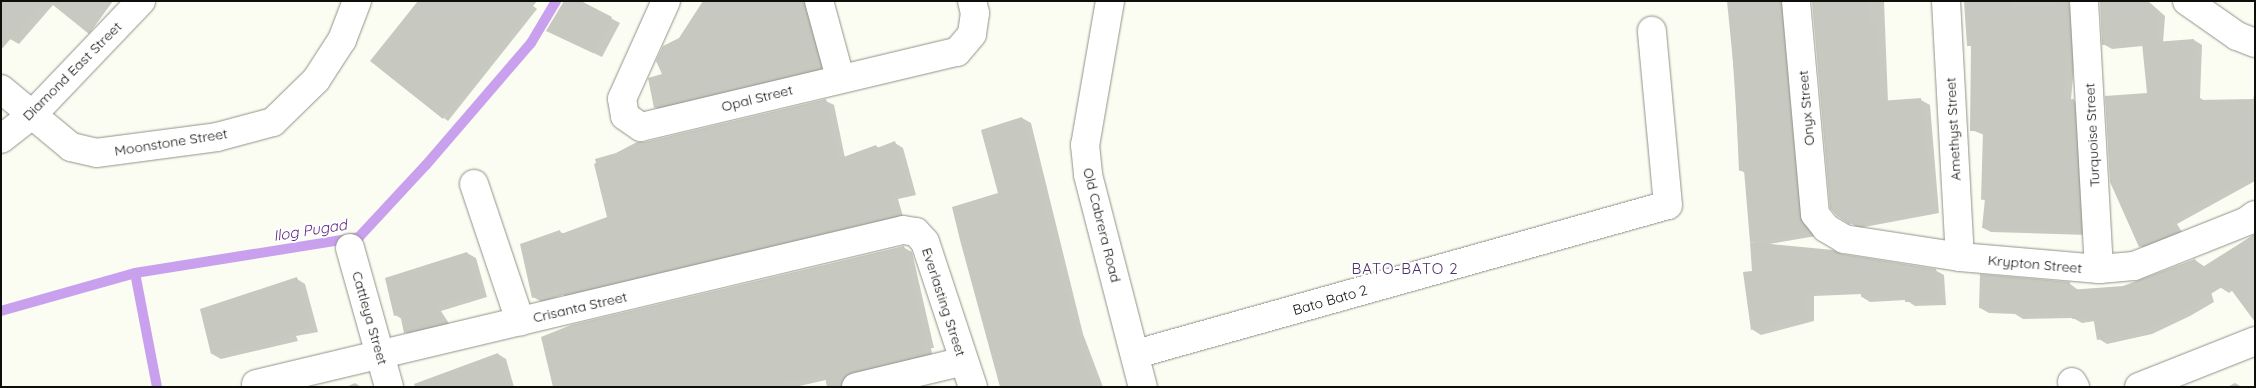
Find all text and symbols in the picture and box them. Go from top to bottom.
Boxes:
street label: Diamond East Street [19,18,125,124]
street label: Onyx Street [1794,70,1818,146]
street label: Amethyst Street [1942,77,1964,181]
street label: Opal Street [720,81,794,115]
street label: Turquoise Street [2081,82,2103,188]
street label: Moonstone Street [113,125,229,159]
street label: Old Cabrera Road [1080,166,1124,284]
water label: Ilog Pugad [272,215,348,245]
street label: Everlasting Street [919,246,969,358]
street label: Krypton Street [1987,252,2083,276]
district label: BATO-BATO 2 [1350,260,1460,278]
street label: Cattleya Street [349,269,391,367]
street label: Bato Bato 2 [1291,281,1369,319]
street label: Crisanta Street [531,288,629,326]

